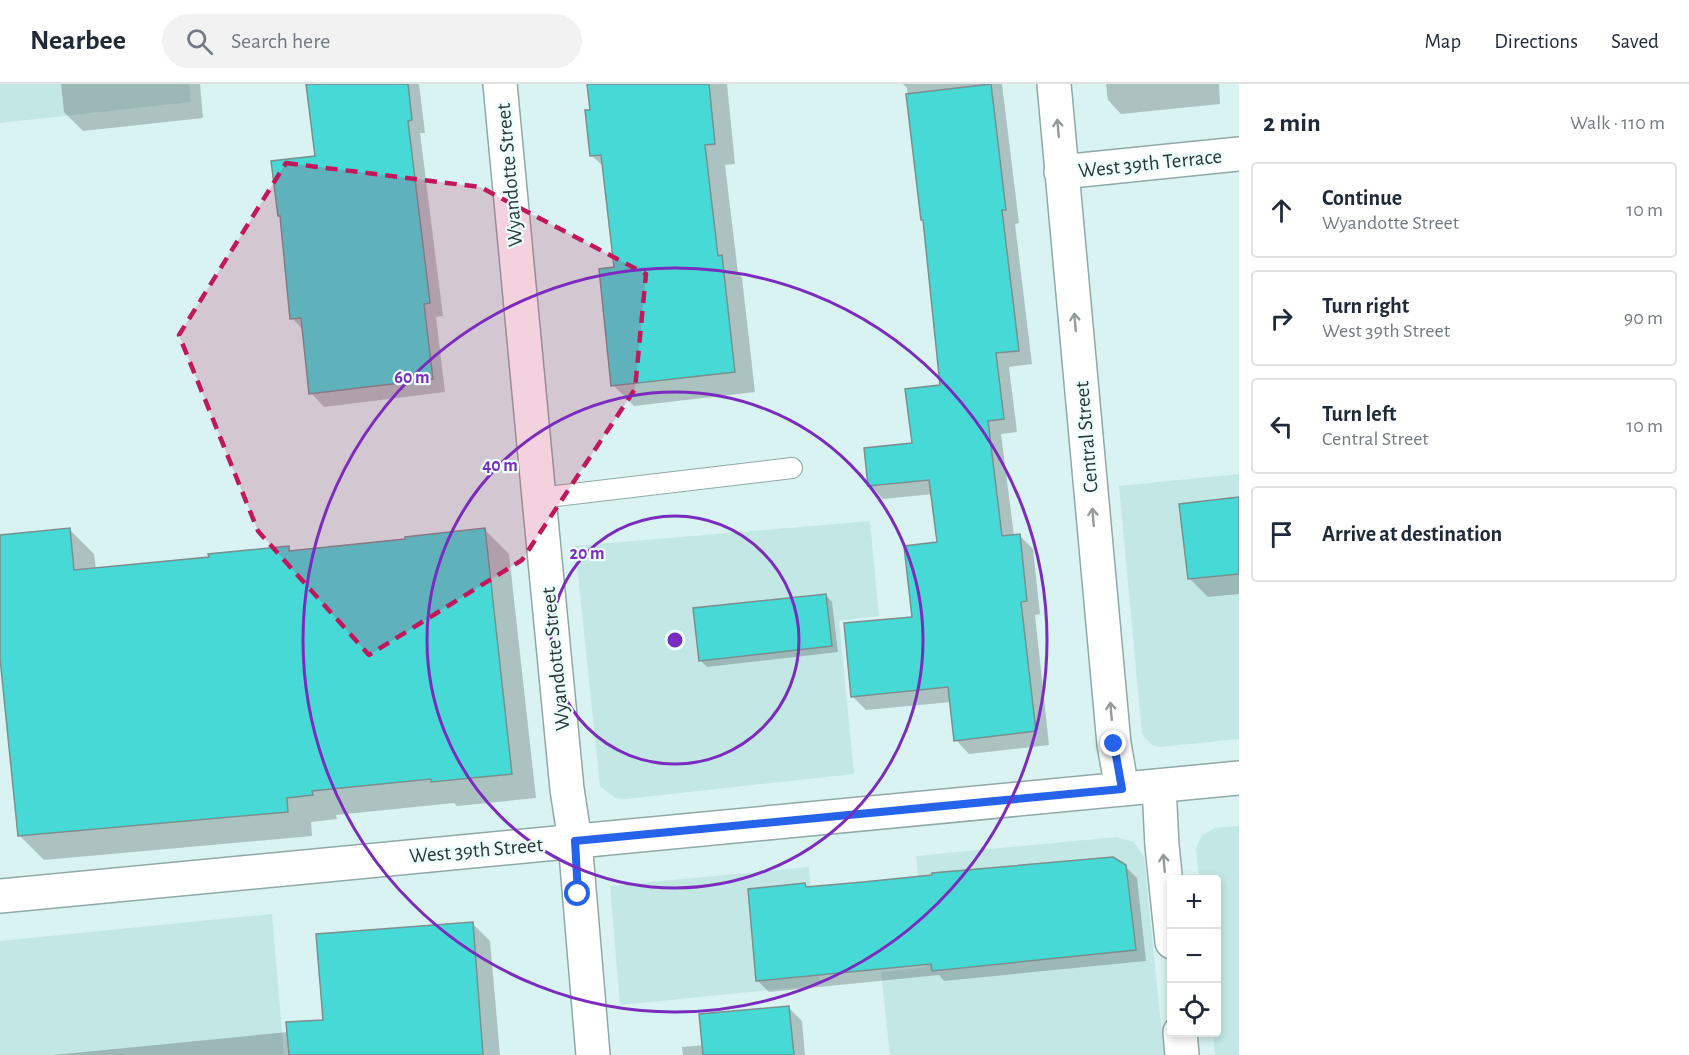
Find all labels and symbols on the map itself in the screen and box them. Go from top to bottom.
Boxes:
street label: Wyandotte Street [493,102,526,248]
one-way arrow [1052,119,1063,139]
street label: West 39th Terrace [1077,146,1223,181]
one-way arrow [1069,313,1080,333]
text: 60 m [394,369,430,387]
street label: Central Street [1071,380,1102,494]
text: 40 m [482,457,518,475]
one-way arrow [1087,507,1098,527]
text: 20 m [569,545,605,563]
street label: Wyandotte Street [537,586,573,732]
centre of rings [665,630,685,650]
one-way arrow [1105,701,1116,721]
route end [1100,730,1126,756]
street label: West 39th Street [408,834,544,867]
one-way arrow [1158,853,1169,873]
route start [564,880,590,906]

